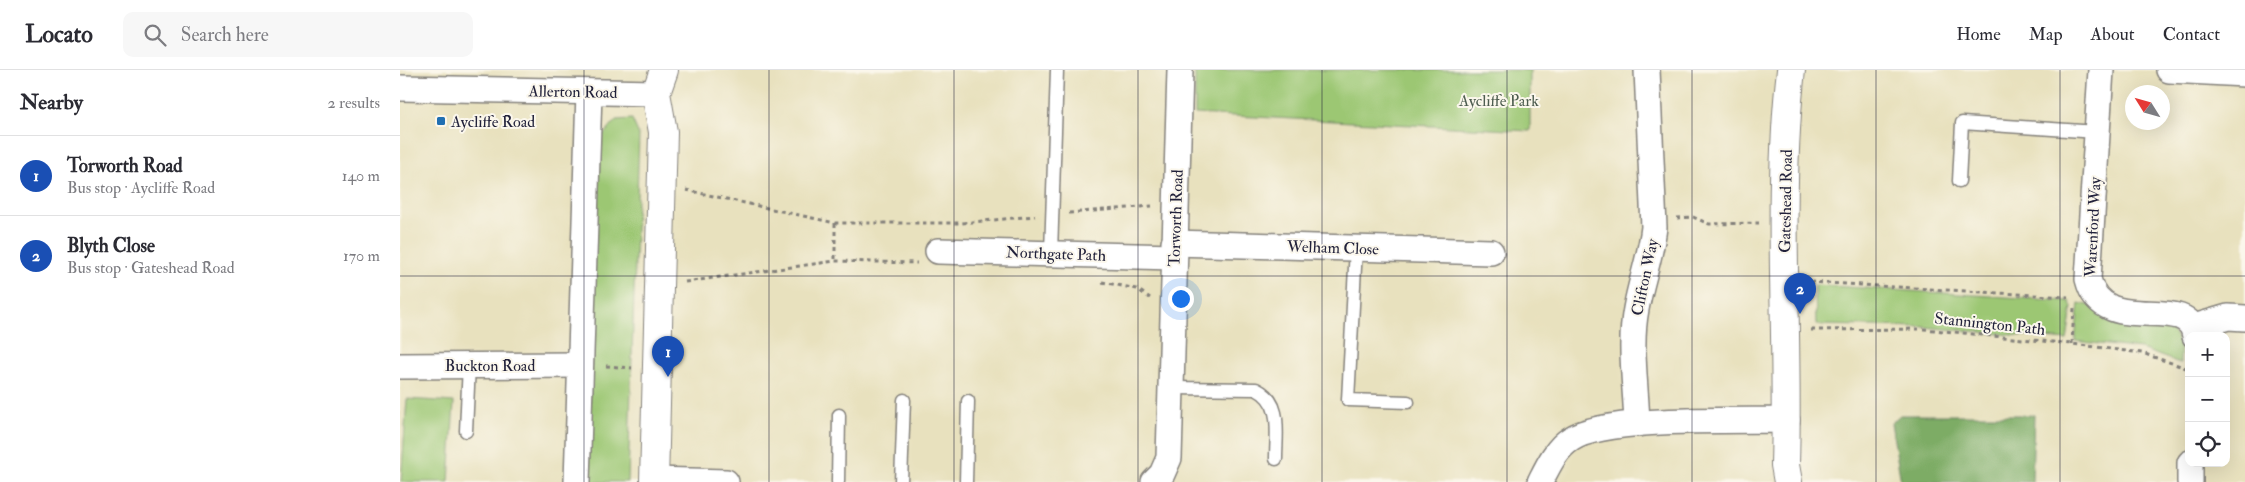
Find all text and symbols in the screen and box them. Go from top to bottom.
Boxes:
search box [123,12,473,57]
text: Locato [25,19,93,50]
icon: search [141,21,169,49]
text: Search here [181,23,269,47]
text: Home [1956,23,2001,46]
text: Map [2029,23,2063,46]
text: About [2091,23,2135,46]
text: Contact [2163,23,2220,46]
street label: Allerton Road [527,81,618,103]
north arrow [2125,85,2170,130]
text: Nearby [20,89,83,116]
park label: Aycliffe Park [1458,91,1539,111]
text: 2 results [327,93,380,113]
place label: Aycliffe Road [450,112,535,132]
marker: Aycliffe Road [435,115,447,127]
street label: Gateshead Road [1775,149,1797,253]
text: Torworth Road [67,154,183,178]
text: 1 [33,166,39,186]
text: 140 m [342,166,380,186]
street label: Torworth Road [1164,169,1188,267]
street label: Warenford Way [2080,175,2106,279]
text: Bus stop · Aycliffe Road [67,178,215,198]
text: Blyth Close [67,234,155,258]
street label: Welham Close [1286,236,1380,260]
street label: Clifton Way [1627,236,1663,317]
street label: Northgate Path [1006,242,1107,266]
text: 2 [32,246,40,266]
text: 170 m [343,246,380,266]
text: Bus stop · Gateshead Road [67,258,235,278]
pin: 2 [1784,273,1816,314]
your location [1168,286,1194,312]
street label: Stannington Path [1934,308,2047,340]
map controls [2185,332,2230,467]
button: + [2185,332,2230,377]
pin: 1 [652,336,684,377]
street label: Buckton Road [445,356,535,376]
button: − [2185,377,2230,422]
button: locate [2185,422,2230,467]

